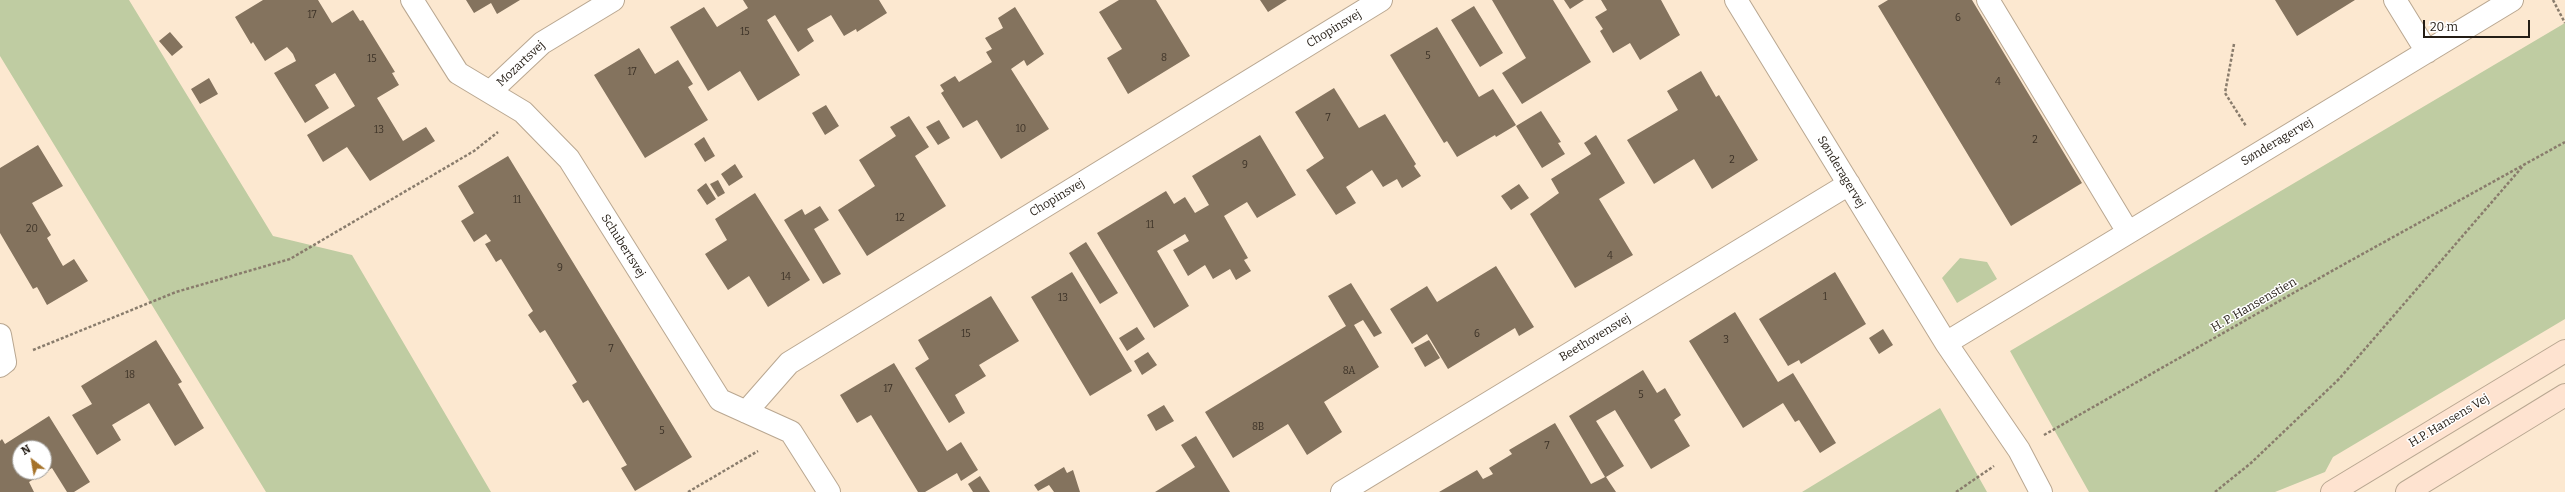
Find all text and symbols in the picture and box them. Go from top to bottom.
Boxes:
street label: Chopinsvej [1304,7,1364,51]
house number: 17 [308,9,316,21]
house number: 6 [1955,12,1961,24]
scale bar [2425,12,2532,38]
text: 20 m [2430,20,2458,34]
house number: 15 [740,26,750,38]
street label: Mozartsvej [494,38,548,90]
house number: 5 [1425,50,1431,62]
house number: 8 [1161,52,1167,64]
house number: 15 [367,53,377,65]
house number: 17 [628,66,636,78]
house number: 4 [1995,76,2001,88]
house number: 7 [1325,112,1331,124]
street label: Sønderagervej [2239,115,2315,169]
house number: 10 [1016,123,1026,135]
house number: 13 [374,124,384,136]
street label: Sønderagervej [1814,134,1868,210]
house number: 2 [2032,134,2038,146]
house number: 2 [1729,154,1735,166]
house number: 9 [1242,159,1248,171]
street label: Chopinsvej [1027,176,1087,220]
house number: 11 [513,194,521,206]
street label: Schubertsvej [598,212,648,280]
house number: 12 [895,212,905,224]
house number: 11 [1146,219,1154,231]
house number: 20 [26,223,38,235]
house number: 4 [1607,250,1613,262]
house number: 9 [557,262,563,274]
house number: 14 [781,271,791,283]
street label: H. P. Hansenstien [2209,275,2299,335]
house number: 1 [1823,291,1827,303]
house number: 13 [1058,292,1068,304]
street label: Beethovensvej [1557,311,1633,365]
house number: 15 [961,328,971,340]
house number: 6 [1474,328,1480,340]
house number: 3 [1723,334,1729,346]
house number: 7 [608,343,614,355]
house number: 8A [1343,365,1355,377]
house number: 18 [125,369,135,381]
house number: 17 [884,383,892,395]
house number: 5 [1638,389,1644,401]
street label: H.P. Hansens Vej [2406,391,2492,451]
house number: 8B [1252,421,1264,433]
house number: 5 [659,425,665,437]
north arrow [12,440,52,480]
house number: 7 [1544,440,1550,452]
text: N [19,442,33,458]

